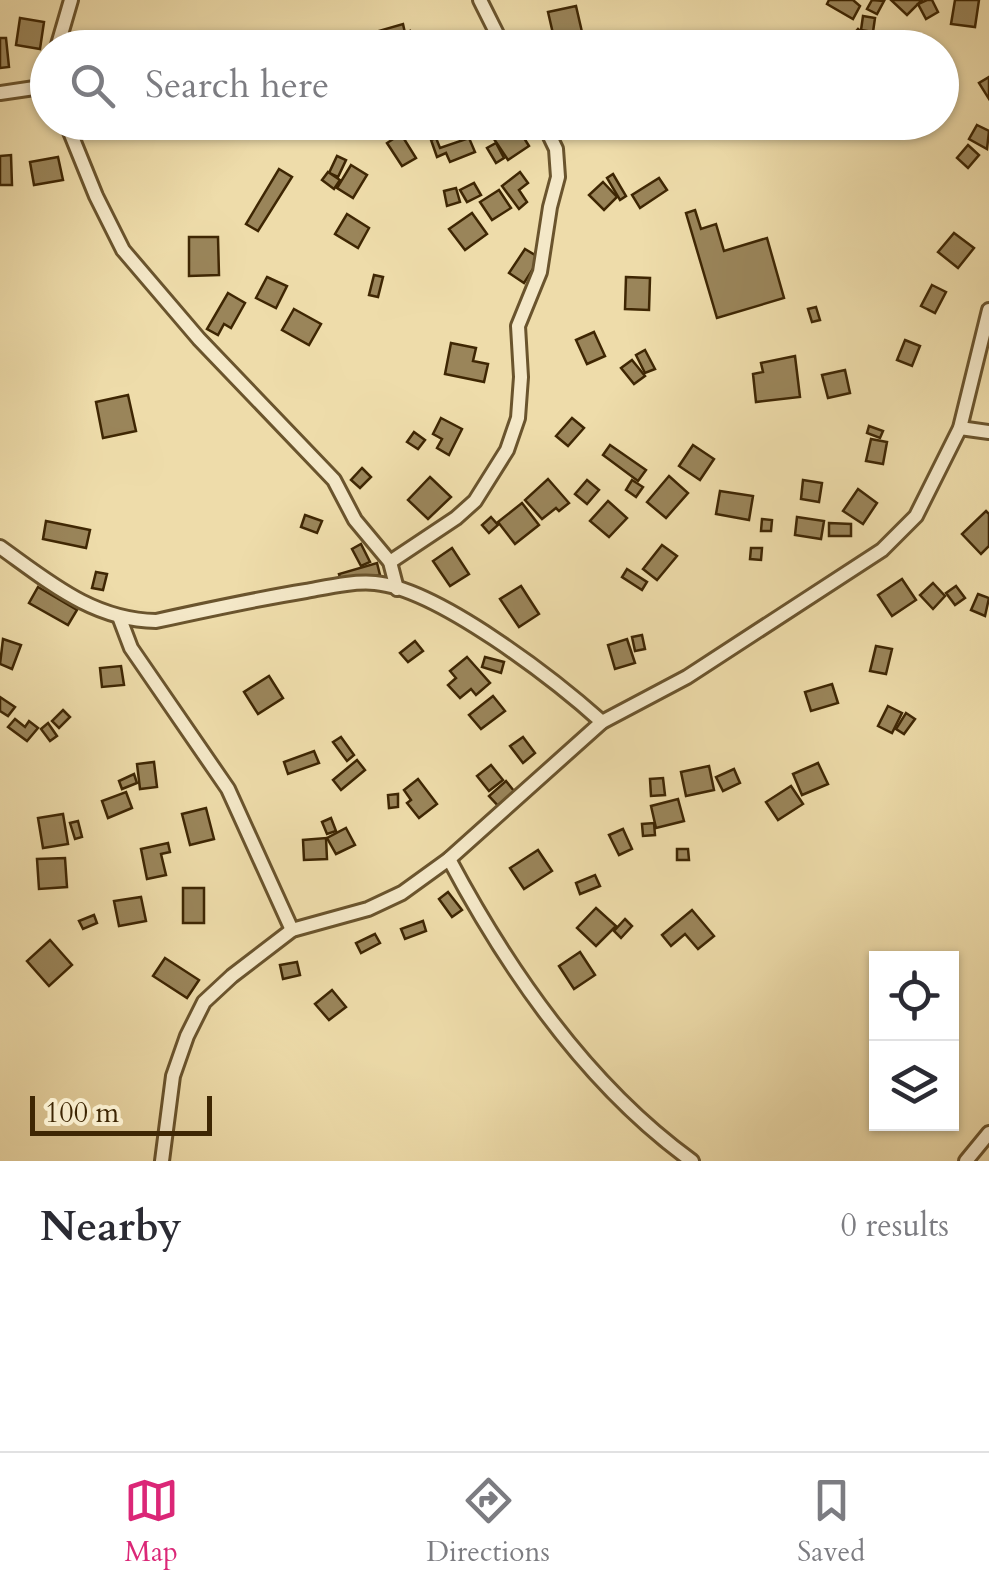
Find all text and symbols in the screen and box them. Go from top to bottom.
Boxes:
search box [30,30,959,140]
icon: search [65,58,120,113]
text: Search here [145,59,329,111]
map controls [869,951,959,1131]
button: locate [869,951,959,1041]
button: layers [869,1041,959,1131]
scale bar [30,1091,212,1136]
text: 100 m [45,1094,119,1132]
text: Nearby [40,1198,182,1255]
text: 0 results [841,1204,949,1248]
tab: Map [124,1473,179,1571]
tab: Directions [426,1473,550,1571]
tab: Saved [797,1473,865,1571]

